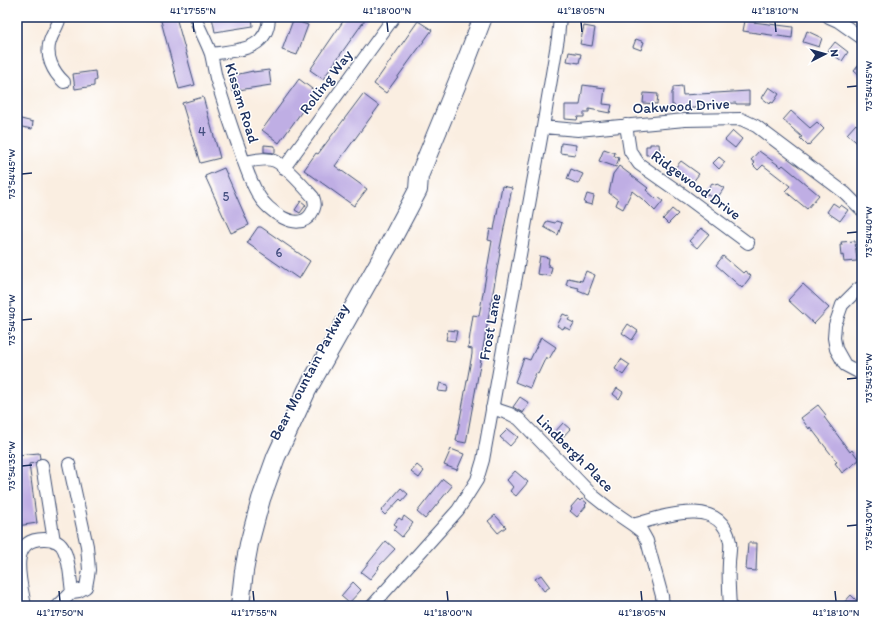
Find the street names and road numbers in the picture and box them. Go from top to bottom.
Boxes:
street label: Rolling Way [296,46,356,118]
street label: Kissam Road [221,61,263,146]
street label: Oakwood Drive [632,94,730,118]
street label: Ridgewood Drive [648,146,744,224]
street label: Frost Lane [475,292,505,362]
street label: Bear Mountain Parkway [265,301,353,443]
street label: Lindbergh Place [532,410,618,496]

